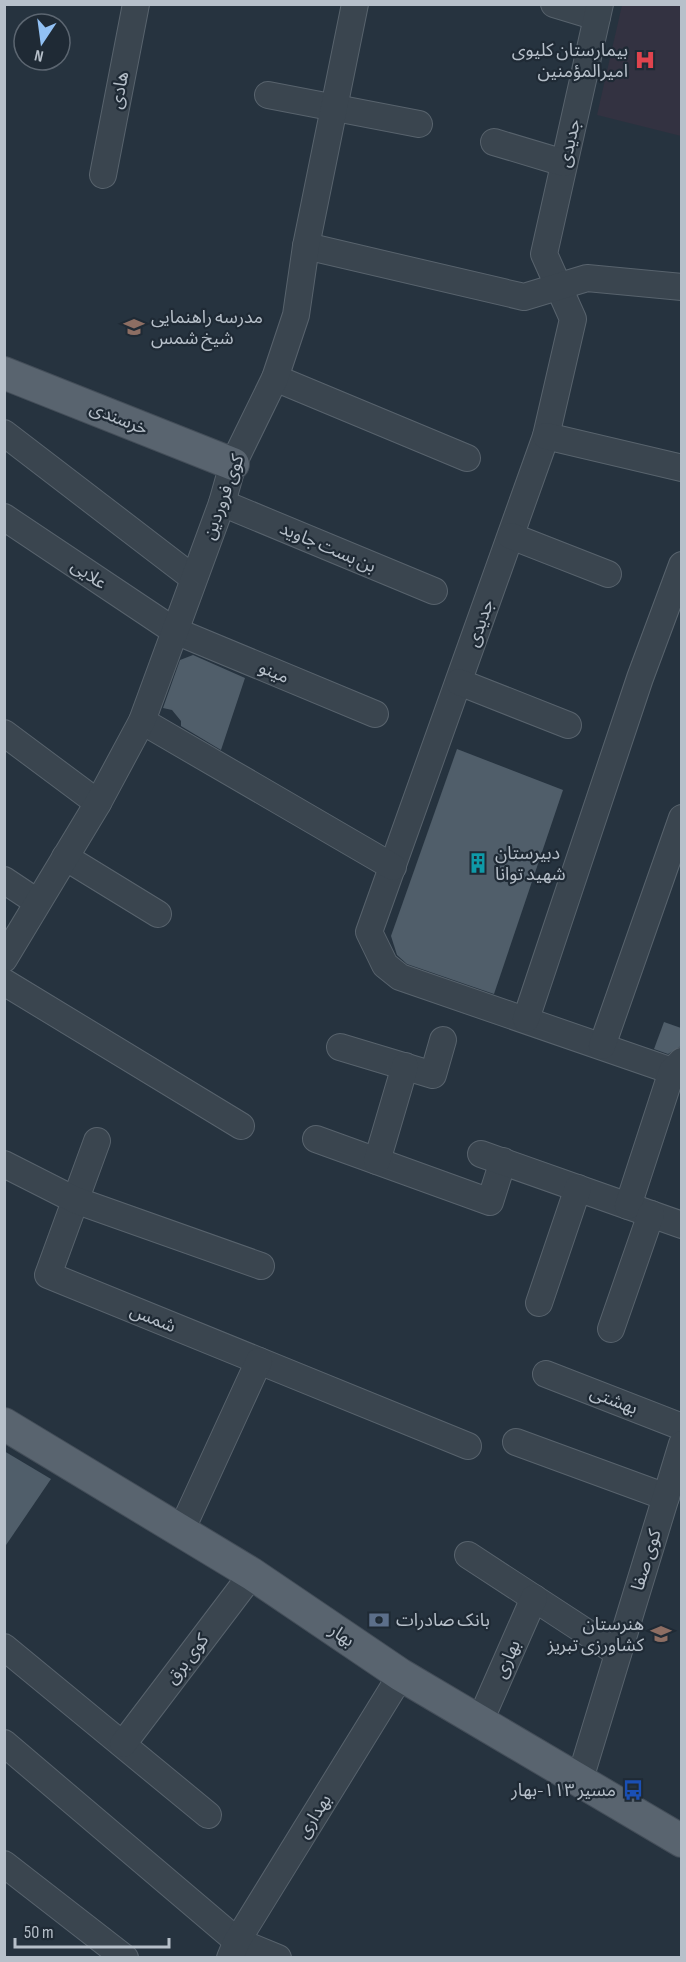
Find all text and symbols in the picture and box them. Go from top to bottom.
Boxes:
north arrow [12,12,72,72]
place label: بیمارستان کلیوی امیرالمؤمنین [512,40,628,82]
text: N [33,45,45,65]
hospital icon: بیمارستان کلیوی امیرالمؤمنین [633,48,657,72]
street label: هادی [106,70,133,111]
street label: جدیدی [554,117,585,169]
place label: مدرسه راهنمایی شیخ شمس [151,307,263,351]
school or university icon: مدرسه راهنمایی شیخ شمس [122,315,146,339]
street label: خرسندی [87,397,151,440]
street label: کوی فروردین [198,451,249,543]
street label: بن بست جاوید [277,518,379,577]
street label: علایی [67,555,111,594]
street label: جدیدی [462,597,499,650]
street label: مینو [256,657,292,688]
place label: دبیرستان شهید توانا [495,843,566,885]
building icon: دبیرستان شهید توانا [466,851,490,875]
street label: شمس [127,1300,179,1337]
street label: بهشتی [587,1382,641,1419]
street label: کوی صفا [627,1526,666,1593]
bank icon: بانک صادرات [367,1608,391,1632]
place label: بانک صادرات [396,1610,490,1631]
place label: هنرستان کشاورزی تبریز [547,1614,645,1656]
street label: بهار [324,1619,358,1651]
school or university icon: هنرستان کشاورزی تبریز [649,1622,673,1646]
street label: کوی برق [162,1629,214,1689]
street label: بهاری [490,1637,525,1682]
bus stop icon: مسیر ۱۱۳-بهار [621,1778,645,1802]
place label: مسیر ۱۱۳-بهار [510,1780,616,1801]
street label: بهداری [293,1790,336,1842]
scale bar [15,1911,170,1949]
text: 50 m [24,1922,54,1943]

